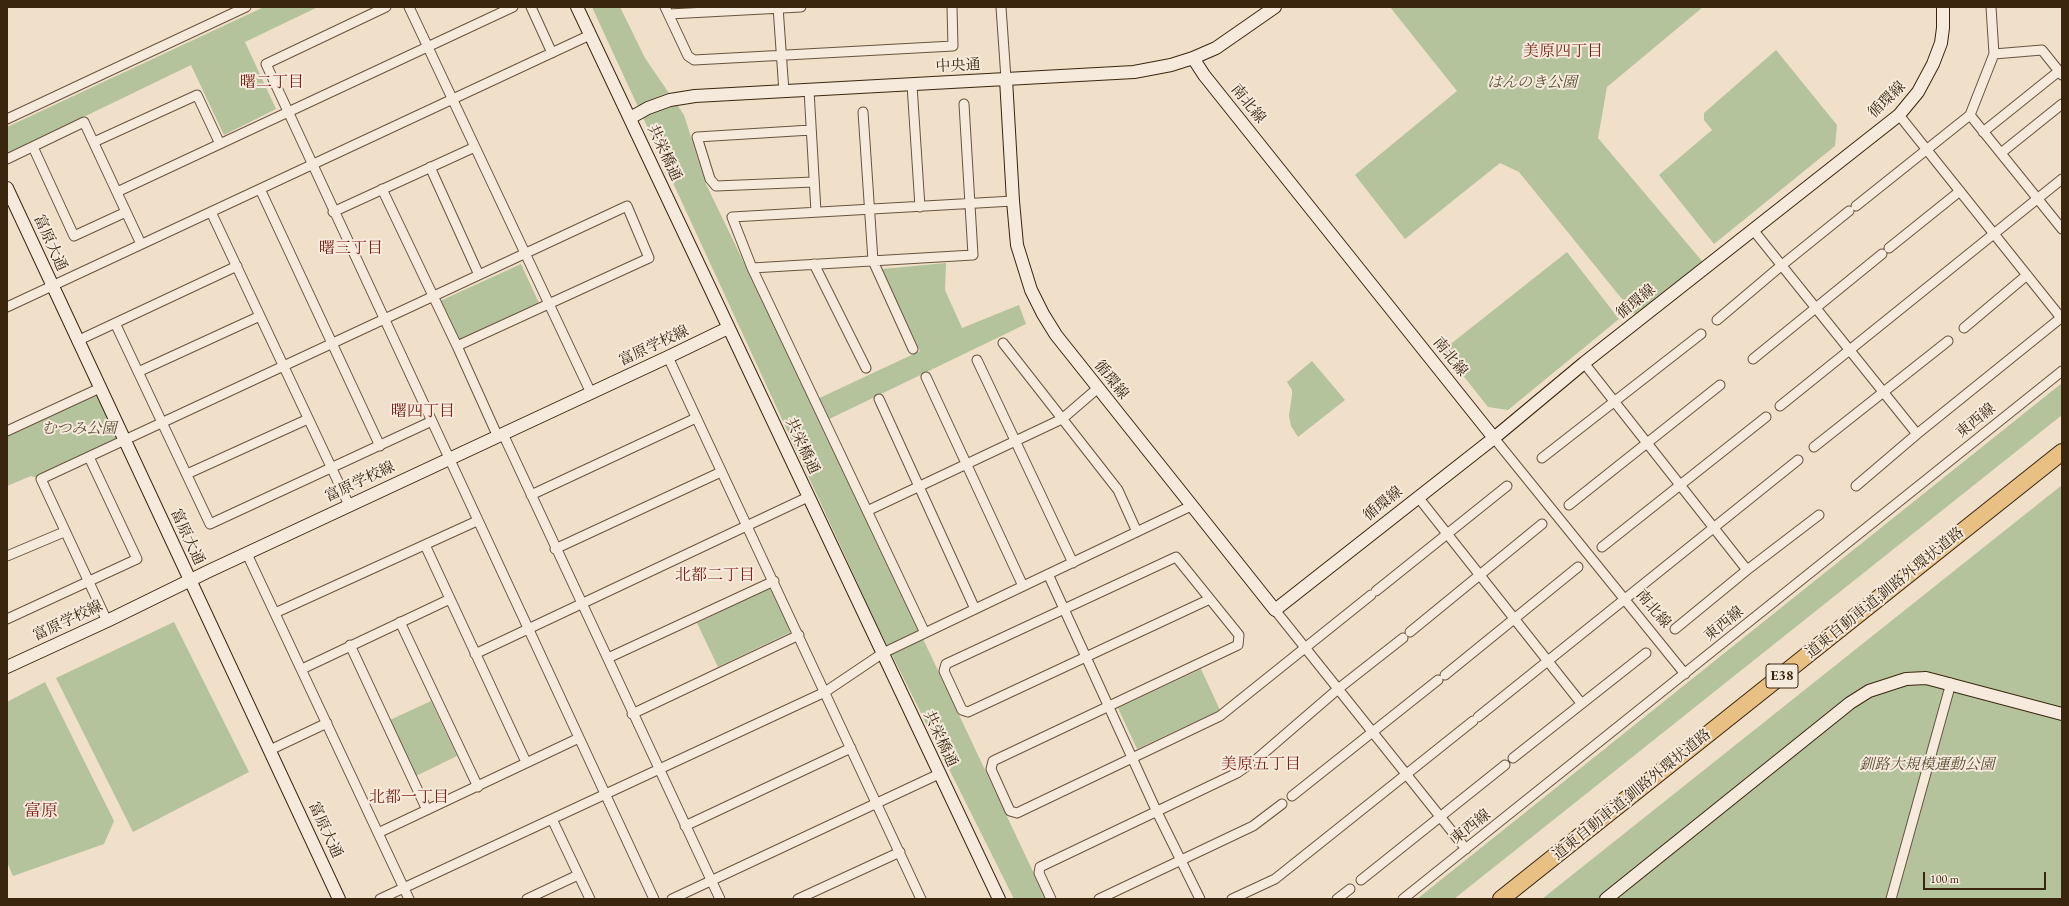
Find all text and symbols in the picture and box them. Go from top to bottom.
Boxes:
district label: 美原四丁目 [1523,42,1603,62]
street label: 中央通 [935,56,981,76]
district label: 曙二丁目 [240,73,304,93]
park label: はんのき公園 [1487,74,1577,92]
street label: 循環線 [1865,78,1909,122]
street label: 南北線 [1227,81,1269,127]
street label: 共栄橋通 [643,122,685,184]
street label: 富原大通 [30,212,70,274]
district label: 曙三丁目 [319,239,383,259]
street label: 循環線 [1613,281,1659,323]
street label: 富原学校線 [616,322,692,370]
street label: 南北線 [1429,334,1471,380]
street label: 循環線 [1090,357,1132,403]
street label: 東西線 [1953,400,1999,442]
district label: 曙四丁目 [391,402,455,422]
street label: 共栄橋通 [781,415,823,477]
park label: むつみ公園 [42,420,116,438]
street label: 富原学校線 [322,458,398,506]
street label: 循環線 [1360,483,1406,525]
street label: 富原大通 [166,506,208,568]
street label: 道東自動車道;釧路外環状道路 [1802,524,1968,662]
district label: 北都二丁目 [675,566,755,586]
street label: 南北線 [1632,586,1674,632]
street label: 富原学校線 [30,597,106,645]
street label: 東西線 [1701,603,1747,645]
road number: E38 [1766,664,1798,688]
street label: 共栄橋通 [919,708,961,770]
street label: 道東自動車道;釧路外環状道路 [1549,726,1715,864]
district label: 美原五丁目 [1221,755,1301,775]
park label: 釧路大規模運動公園 [1860,756,1994,774]
district label: 北都一丁目 [369,788,449,808]
street label: 富原大通 [304,799,346,861]
district label: 富原 [24,801,58,821]
street label: 東西線 [1448,806,1494,848]
scale bar [1925,864,2048,890]
text: 100 m [1930,871,1959,887]

